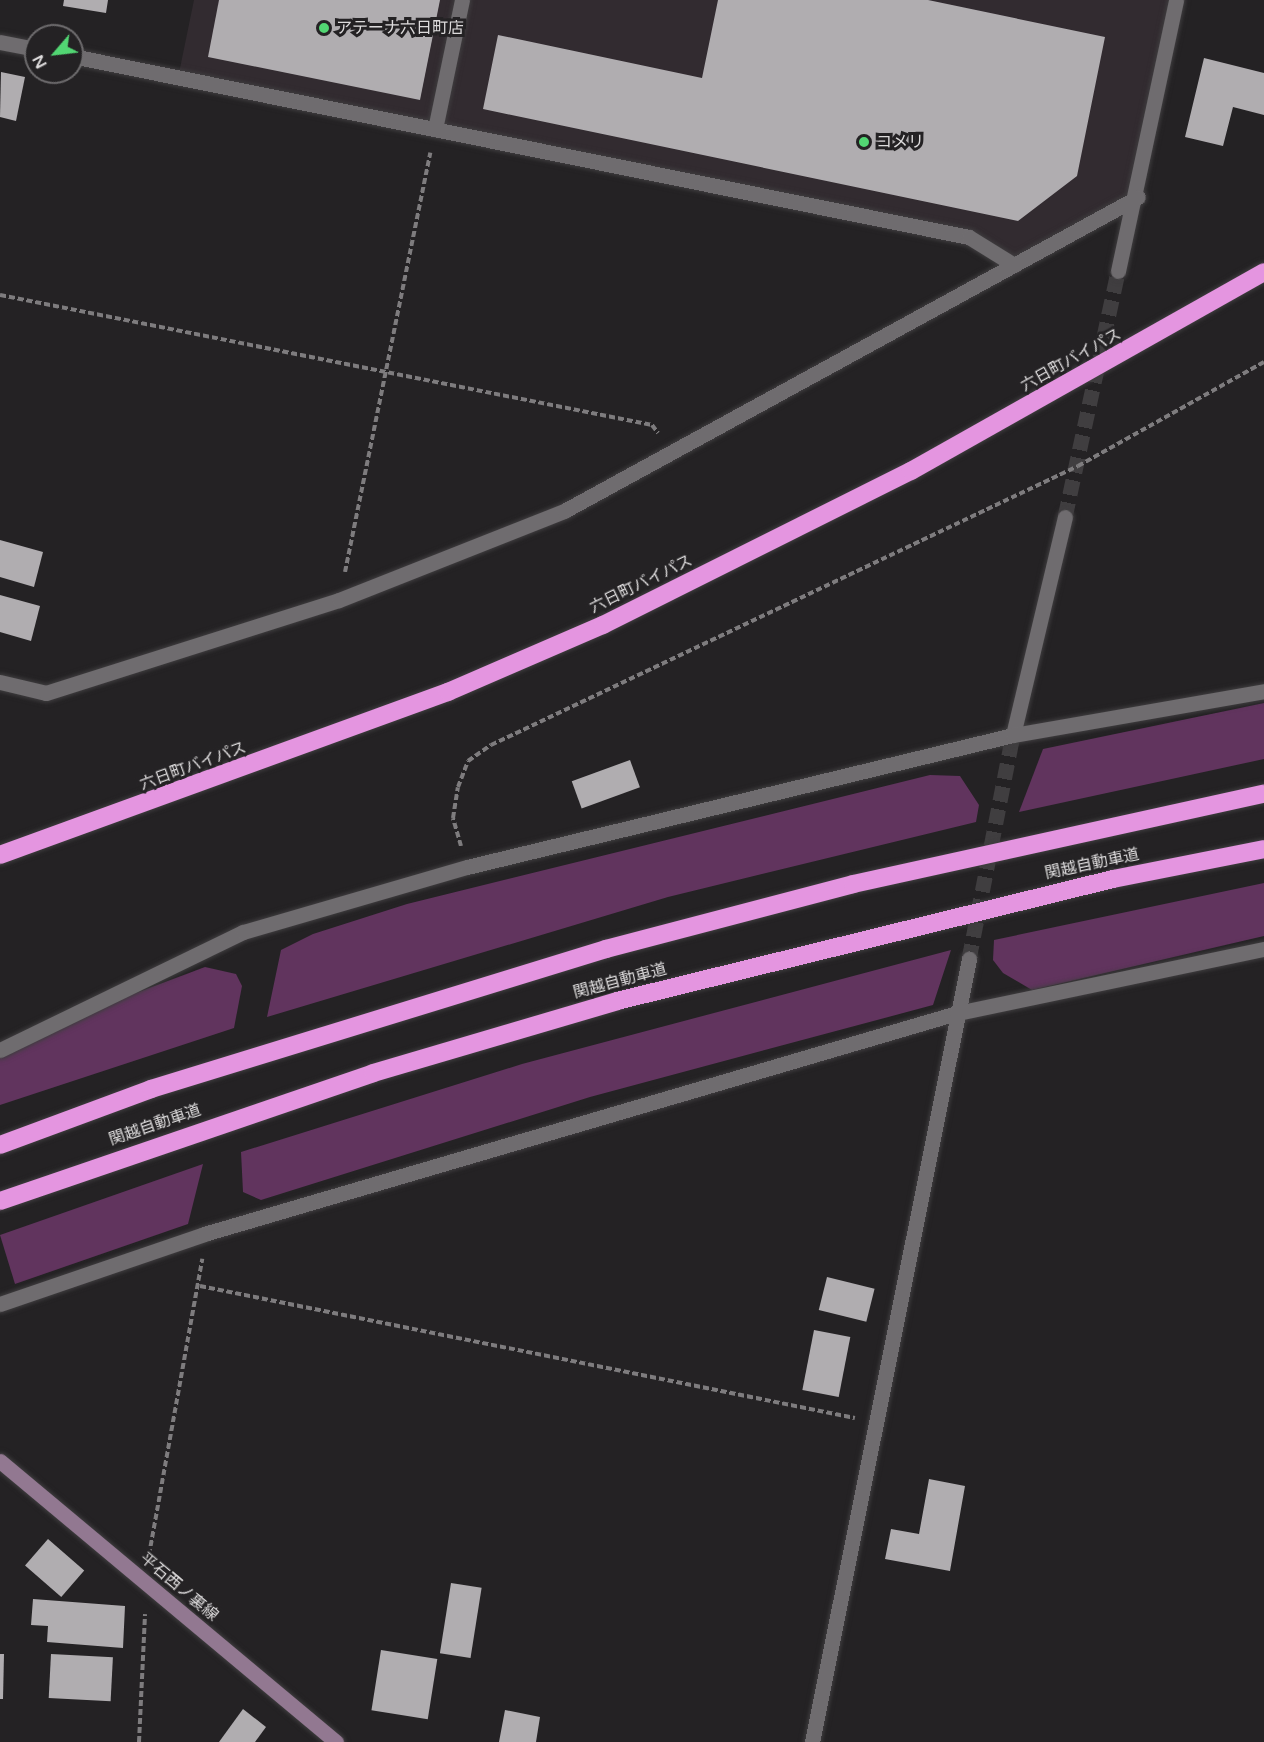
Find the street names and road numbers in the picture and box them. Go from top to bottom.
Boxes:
street label: 六日町バイパス [1017,324,1125,396]
street label: 六日町バイパス [586,551,696,617]
street label: 六日町バイパス [137,738,249,794]
street label: 関越自動車道 [1043,845,1141,883]
street label: 関越自動車道 [571,959,669,1003]
street label: 関越自動車道 [106,1100,204,1150]
street label: 平石西ノ裏線 [136,1549,222,1625]

